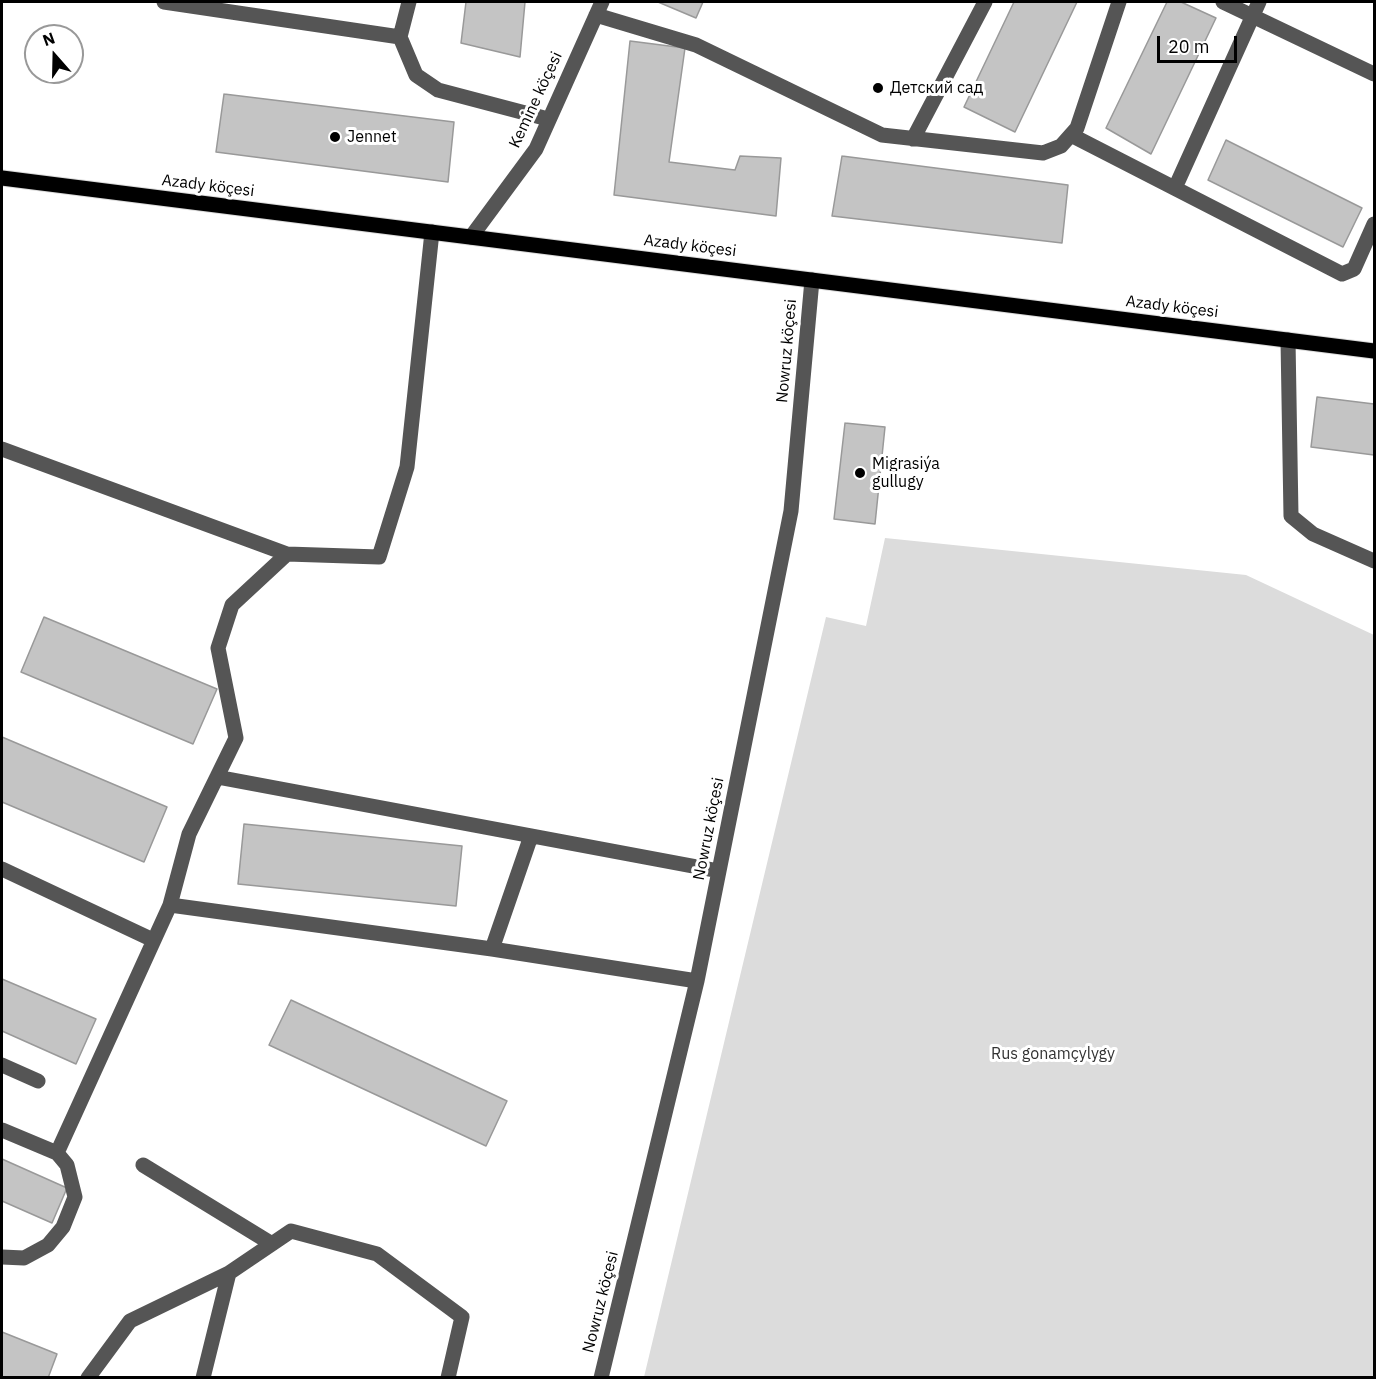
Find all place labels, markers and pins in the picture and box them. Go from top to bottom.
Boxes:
place label: Детский сад [890,78,983,98]
marker: Детский сад [871,81,885,95]
place label: Jennet [347,127,397,147]
marker: Jennet [328,130,342,144]
place label: Migrasiýa gullugy [872,454,940,492]
marker: Migrasiýa gullugy [853,466,867,480]

